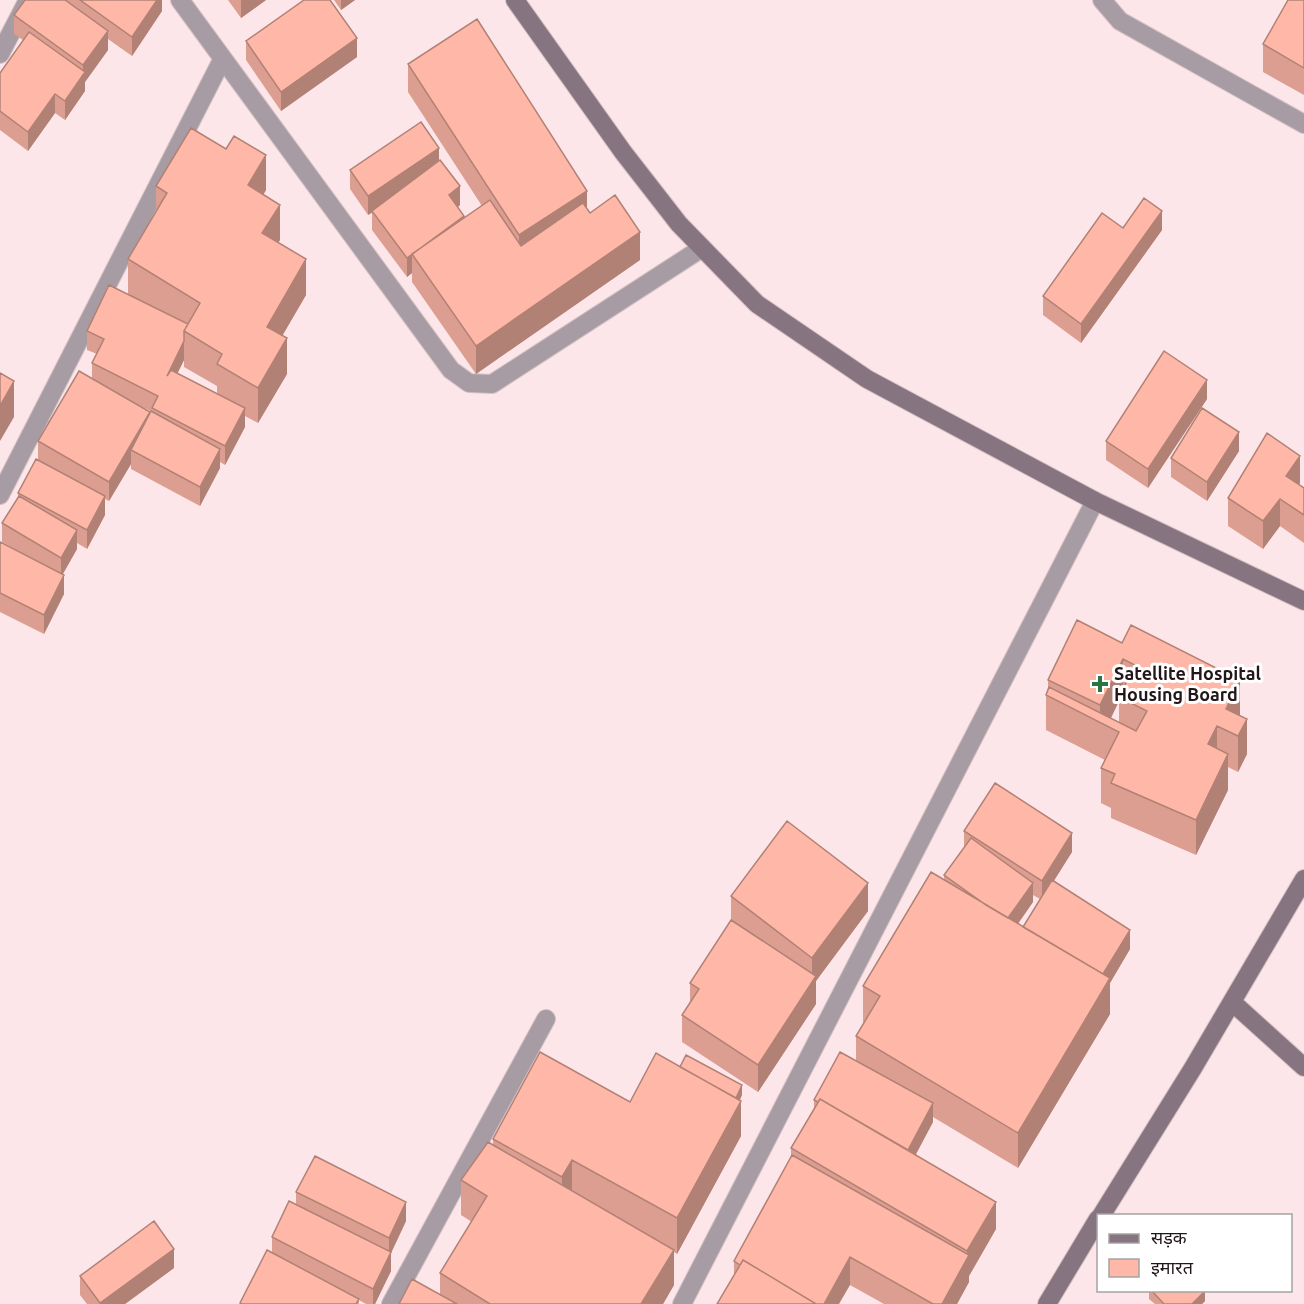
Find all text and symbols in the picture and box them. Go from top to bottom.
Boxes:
place label: Satellite Hospital Housing Board [1114,663,1261,704]
marker: Satellite Hospital Housing Board [1091,675,1109,693]
legend [1097,1214,1292,1292]
text: सड़क [1151,1227,1188,1248]
text: इमारत [1151,1257,1194,1277]

